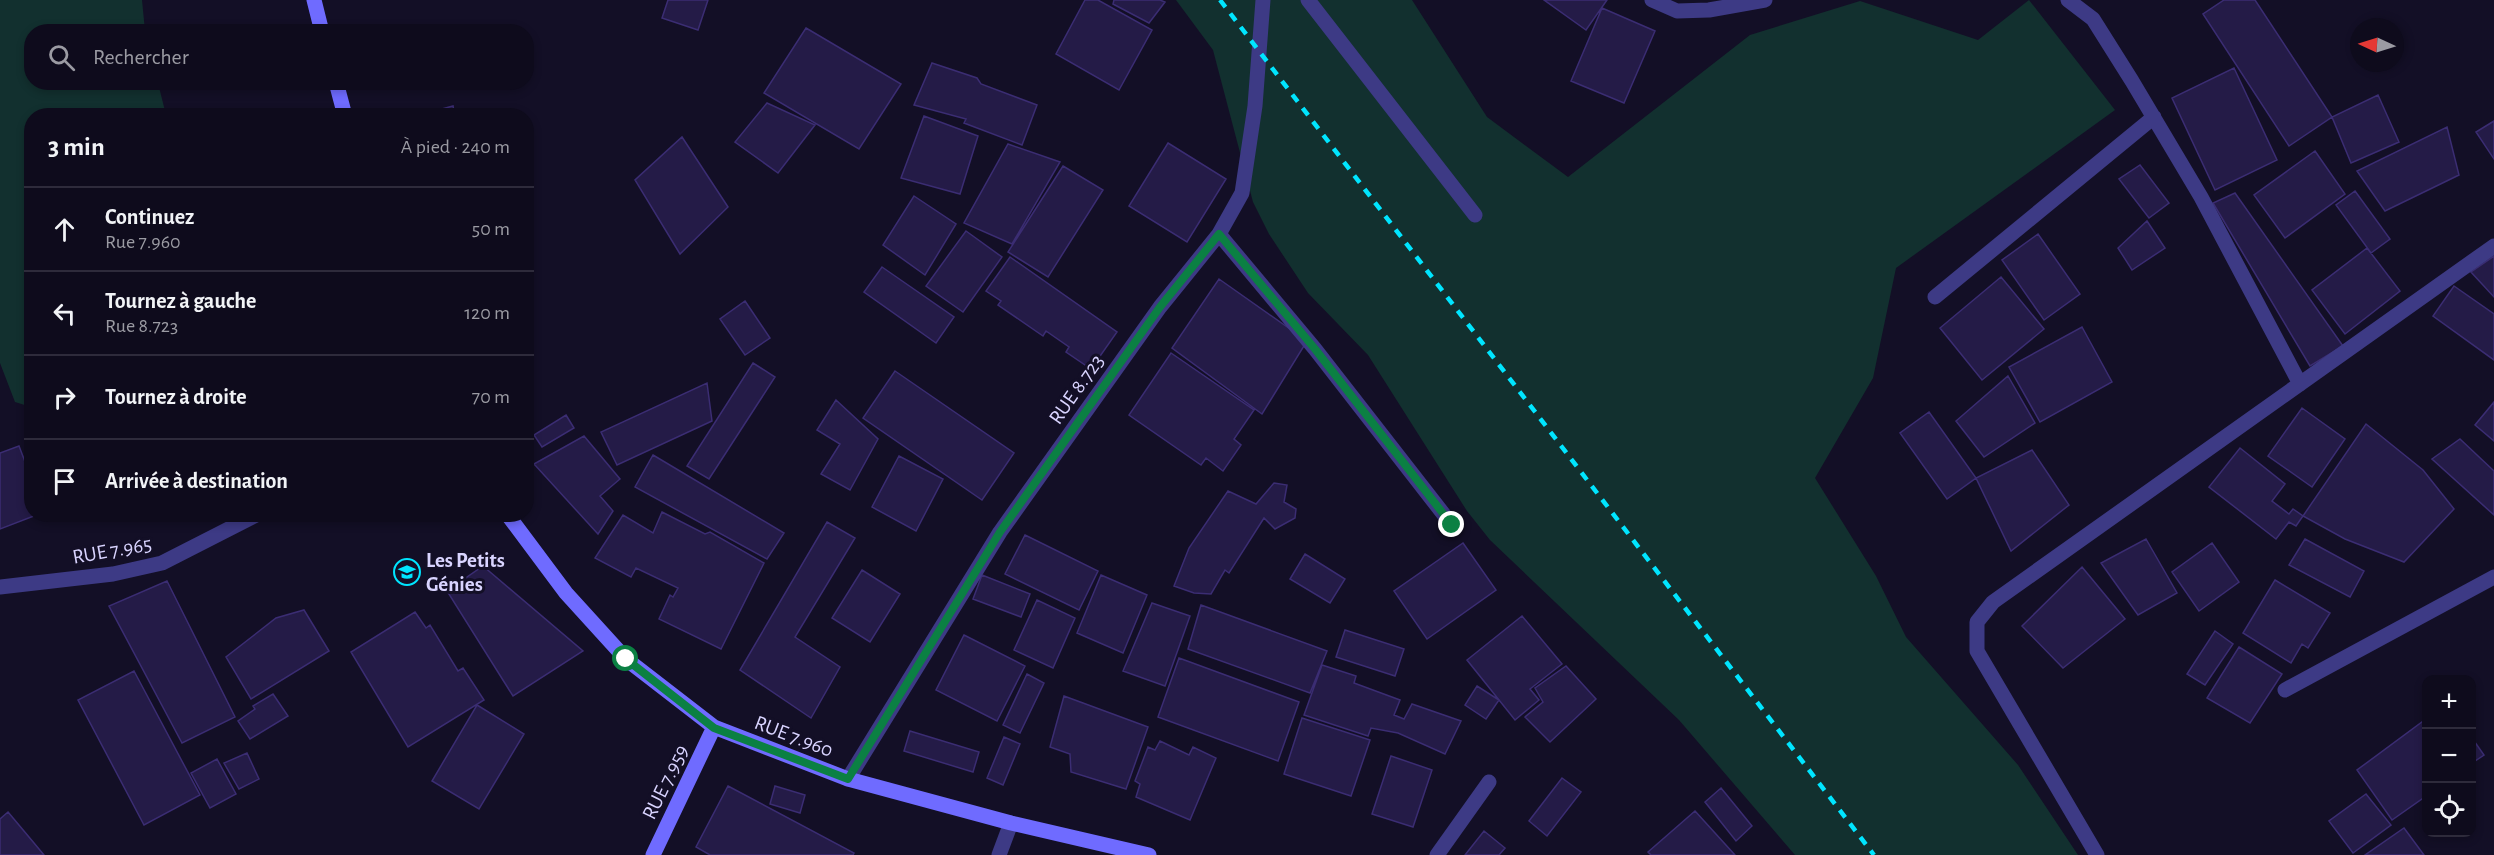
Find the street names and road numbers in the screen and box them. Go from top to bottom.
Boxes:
street label: RUE 8.723 [1045,351,1108,428]
street label: RUE 7.965 [71,533,153,568]
street label: RUE 7.960 [752,712,836,761]
street label: RUE 7.959 [638,742,692,823]

